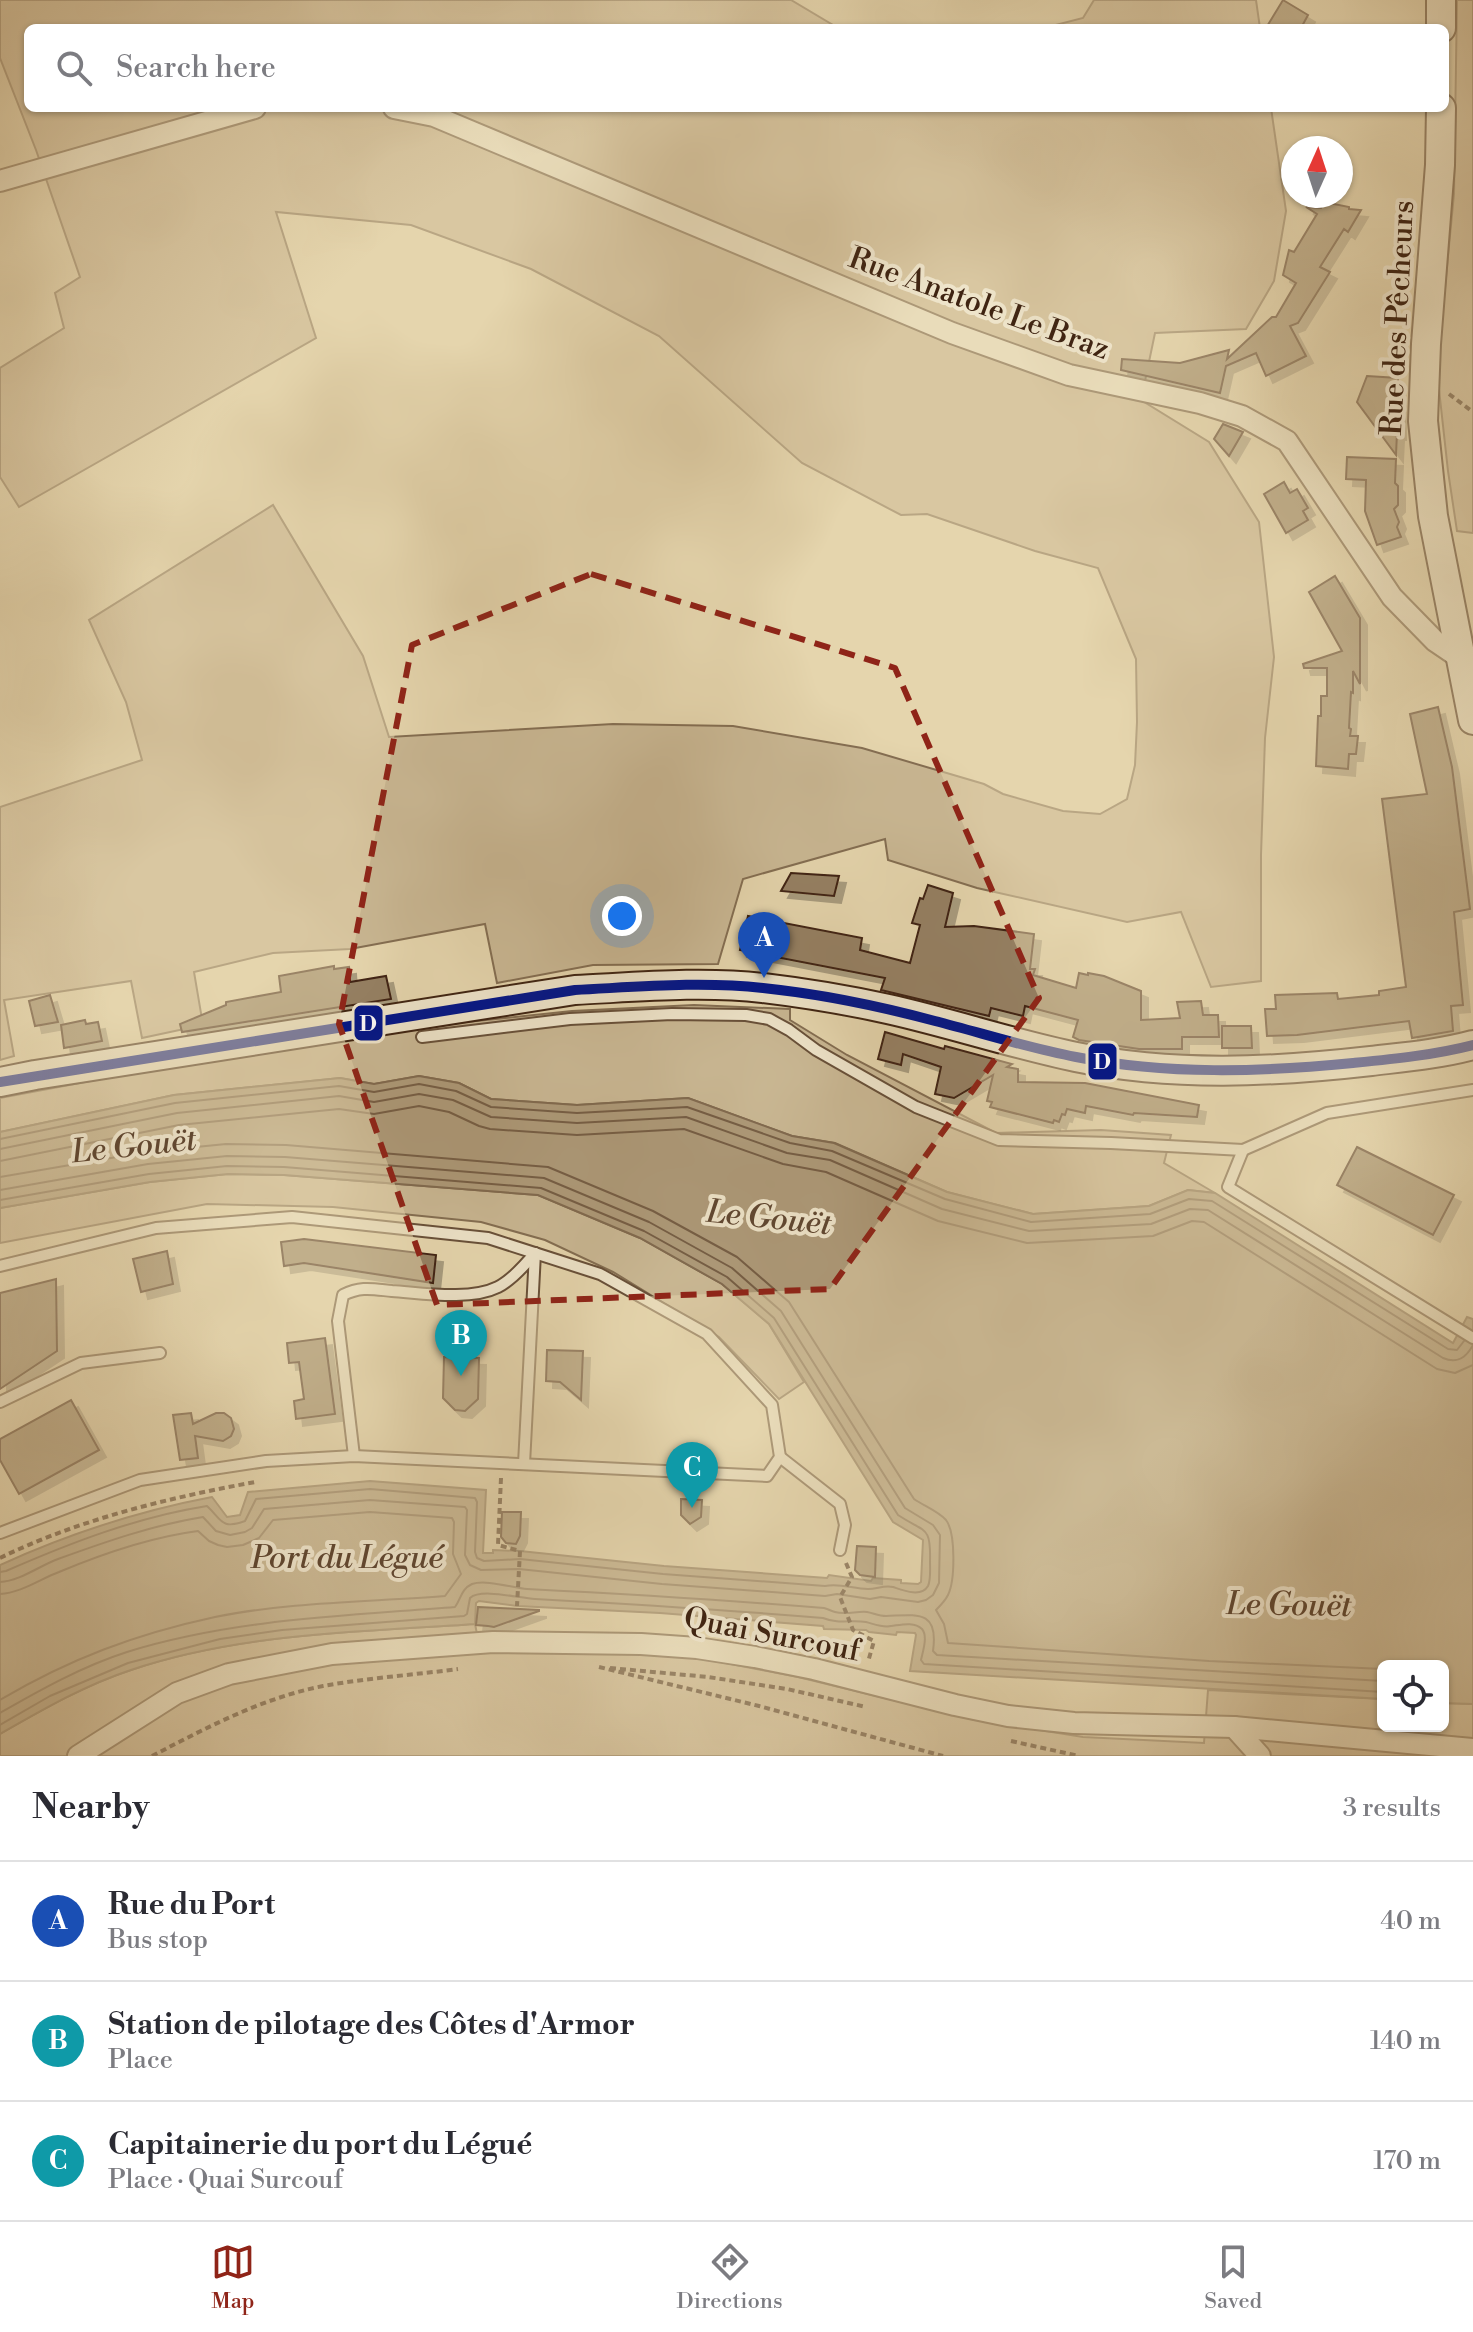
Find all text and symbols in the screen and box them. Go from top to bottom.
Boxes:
search box [24,24,1449,112]
icon: search [52,46,96,90]
text: Search here [116,49,276,87]
north arrow [1281,136,1353,208]
street label: Rue des Pêcheurs [1373,199,1423,437]
street label: Rue Anatole Le Braz [843,239,1115,369]
your location [602,896,642,936]
pin: A [738,912,790,978]
line badge: D [353,1004,384,1042]
text: D [359,1011,377,1038]
line badge: D [1087,1042,1118,1081]
text: D [1093,1049,1111,1076]
water label: Le Gouët [69,1120,199,1173]
water label: Le Gouët [704,1191,834,1244]
pin: B [435,1310,487,1376]
pin: C [666,1442,718,1508]
water label: Port du Légué [250,1538,445,1578]
water label: Le Gouët [1225,1584,1352,1626]
street label: Quai Surcouf [681,1599,864,1671]
map controls [1377,1660,1449,1732]
button: locate [1377,1660,1449,1732]
text: Nearby [32,1787,150,1829]
text: 3 results [1343,1792,1441,1824]
text: Rue du Port [108,1886,275,1924]
text: A [49,1905,67,1937]
text: 40 m [1380,1905,1441,1937]
text: Bus stop [108,1924,208,1956]
text: Station de pilotage des Côtes d'Armor [108,2006,635,2044]
text: B [48,2025,68,2057]
text: 140 m [1370,2025,1441,2057]
text: Place [108,2044,173,2076]
text: Capitainerie du port du Légué [108,2126,532,2164]
text: C [49,2145,67,2177]
text: 170 m [1373,2145,1441,2177]
text: Place · Quai Surcouf [108,2164,343,2196]
tab: Map [211,2240,255,2315]
tab: Directions [677,2240,783,2315]
tab: Saved [1204,2240,1262,2315]

